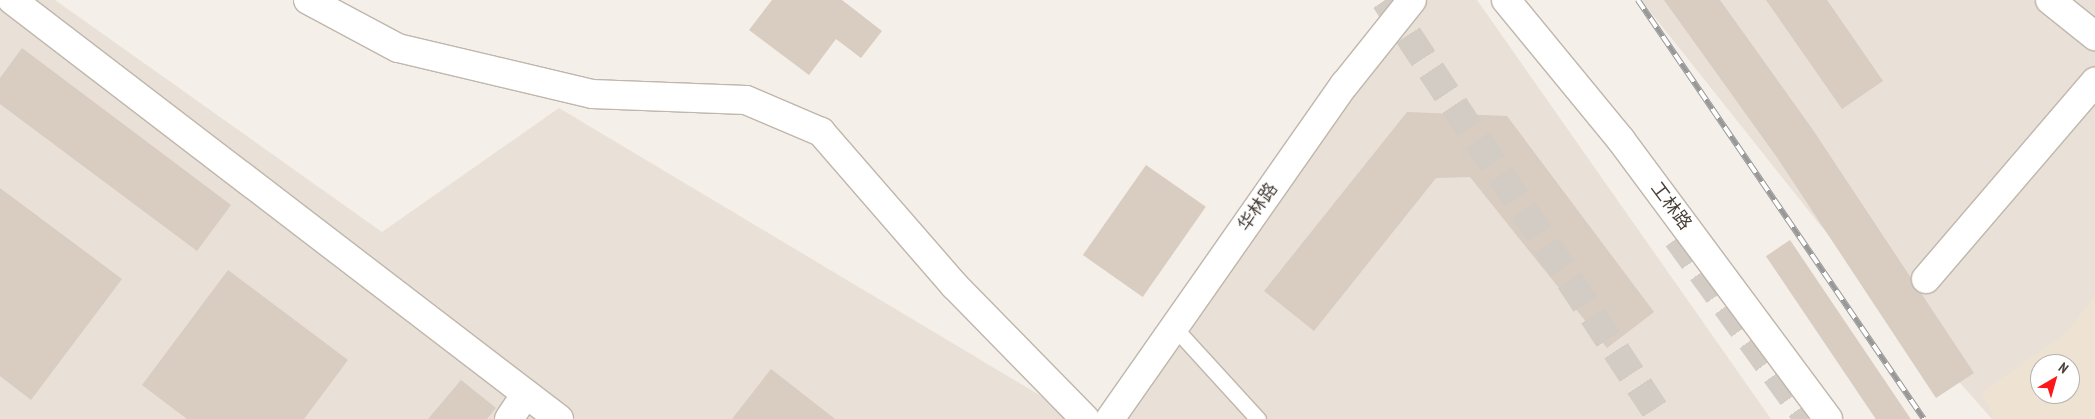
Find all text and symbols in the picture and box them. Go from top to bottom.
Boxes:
street label: 工林路 [1646,178,1696,234]
street label: 华林路 [1234,179,1282,235]
north arrow [2030,354,2080,404]
text: N [2055,359,2072,377]

